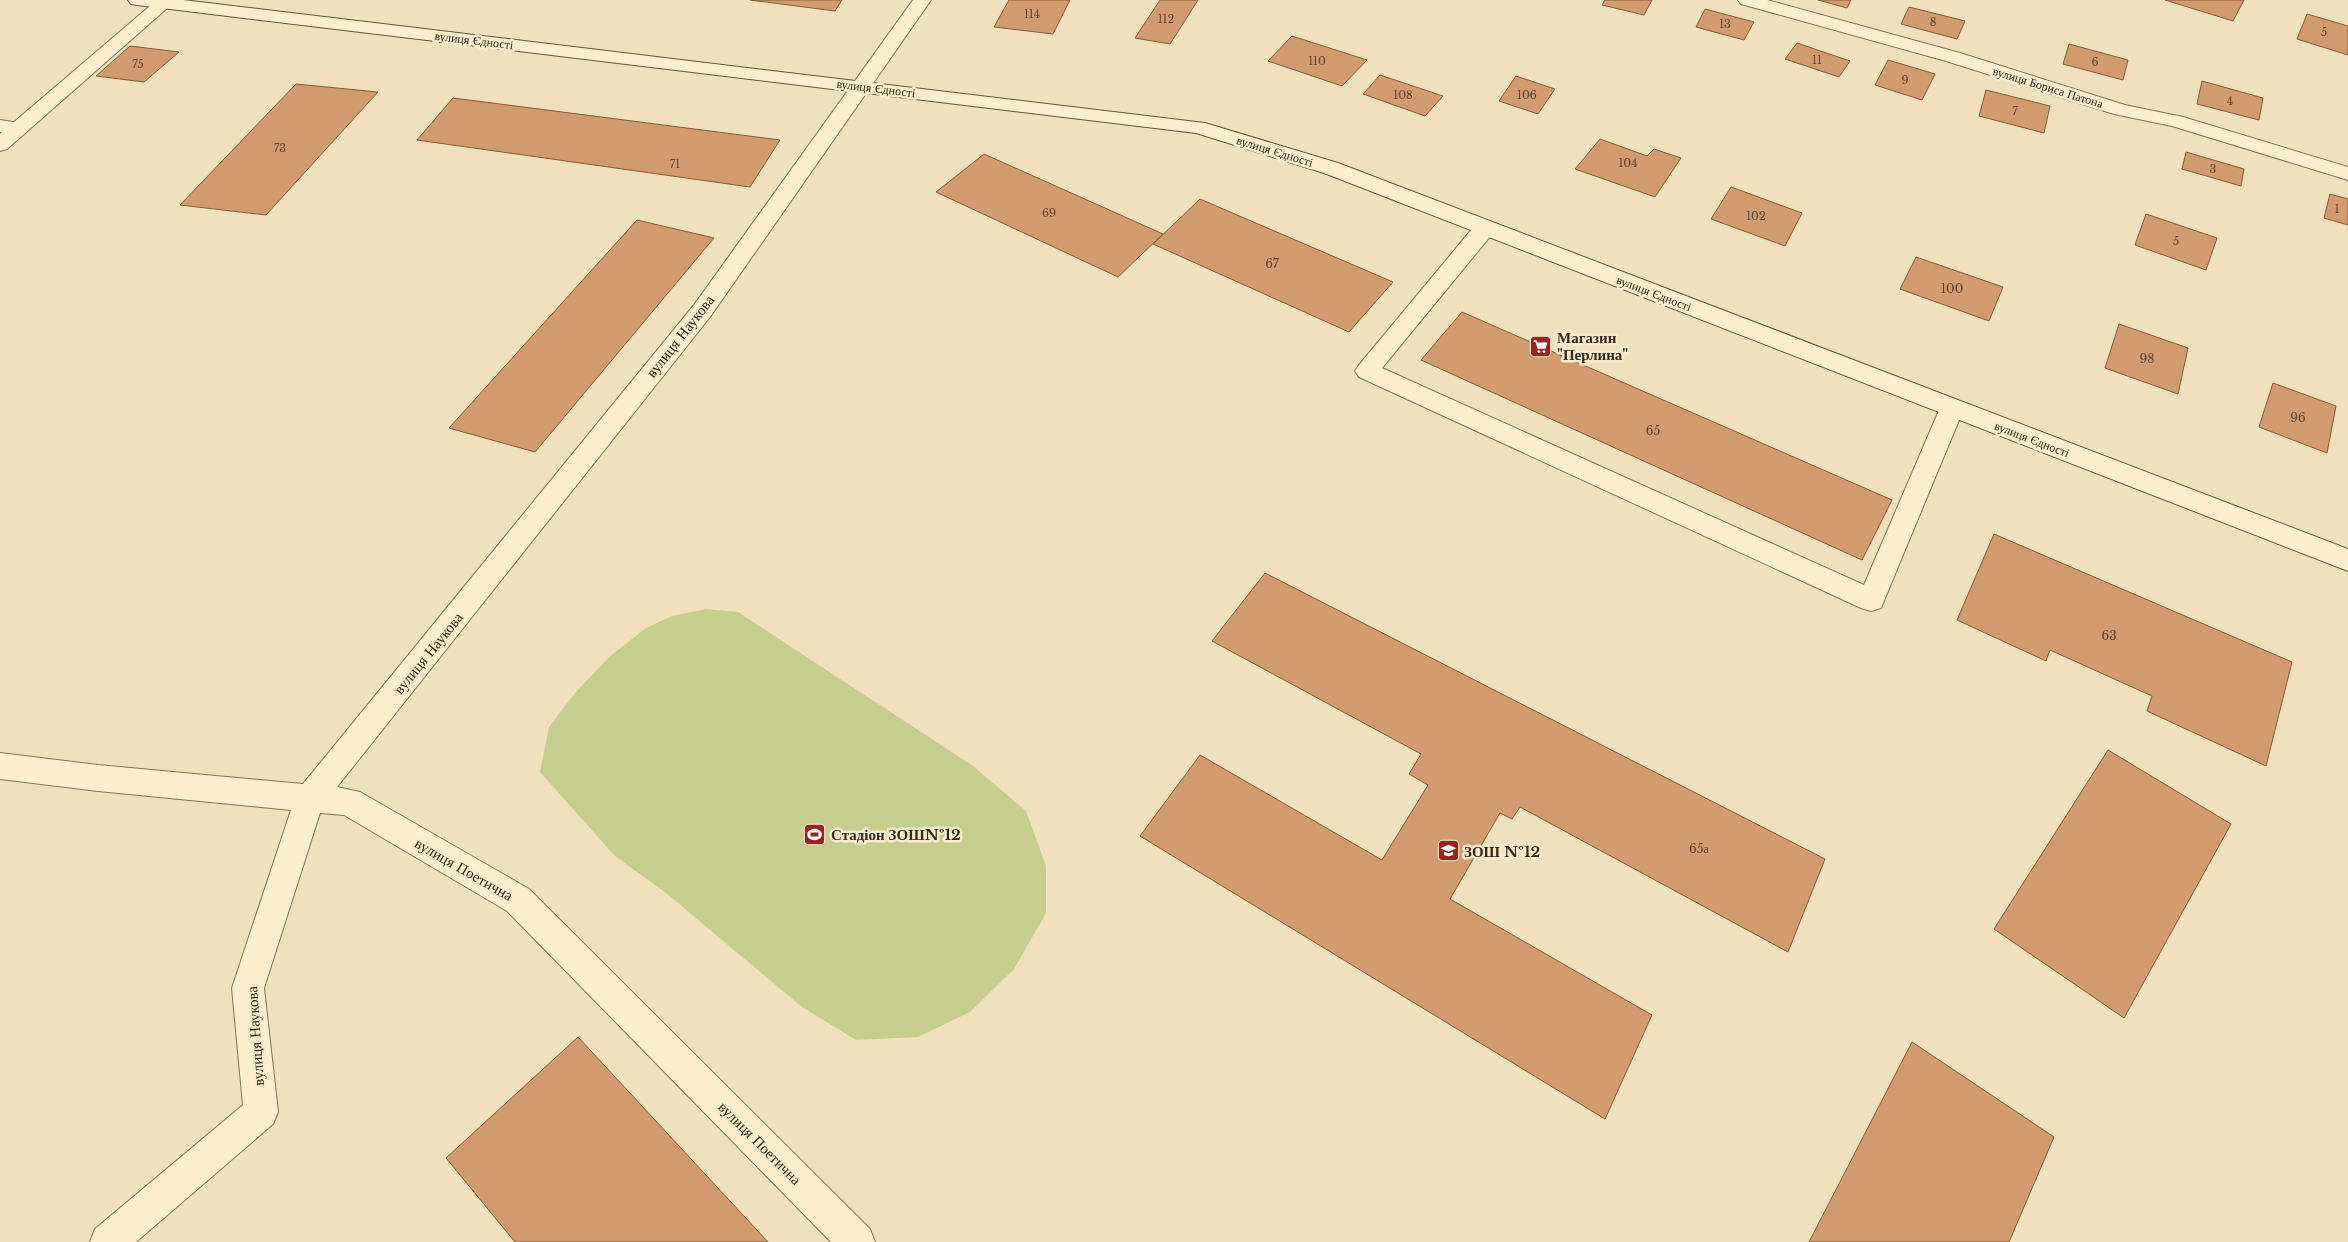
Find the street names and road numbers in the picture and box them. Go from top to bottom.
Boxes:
street label: вулиця Єдності [434,28,515,52]
street label: вулиця Бориса Патона [1991,63,2106,111]
street label: вулиця Єдності [836,76,917,100]
street label: вулиця Єдності [1235,132,1316,170]
street label: вулиця Єдності [1614,272,1694,314]
street label: вулиця Наукова [642,291,718,381]
street label: вулиця Єдності [1992,418,2072,460]
street label: вулиця Наукова [389,608,467,698]
street label: вулиця Поетична [412,833,517,905]
street label: вулиця Наукова [242,985,268,1087]
street label: вулиця Поетична [714,1097,806,1189]

